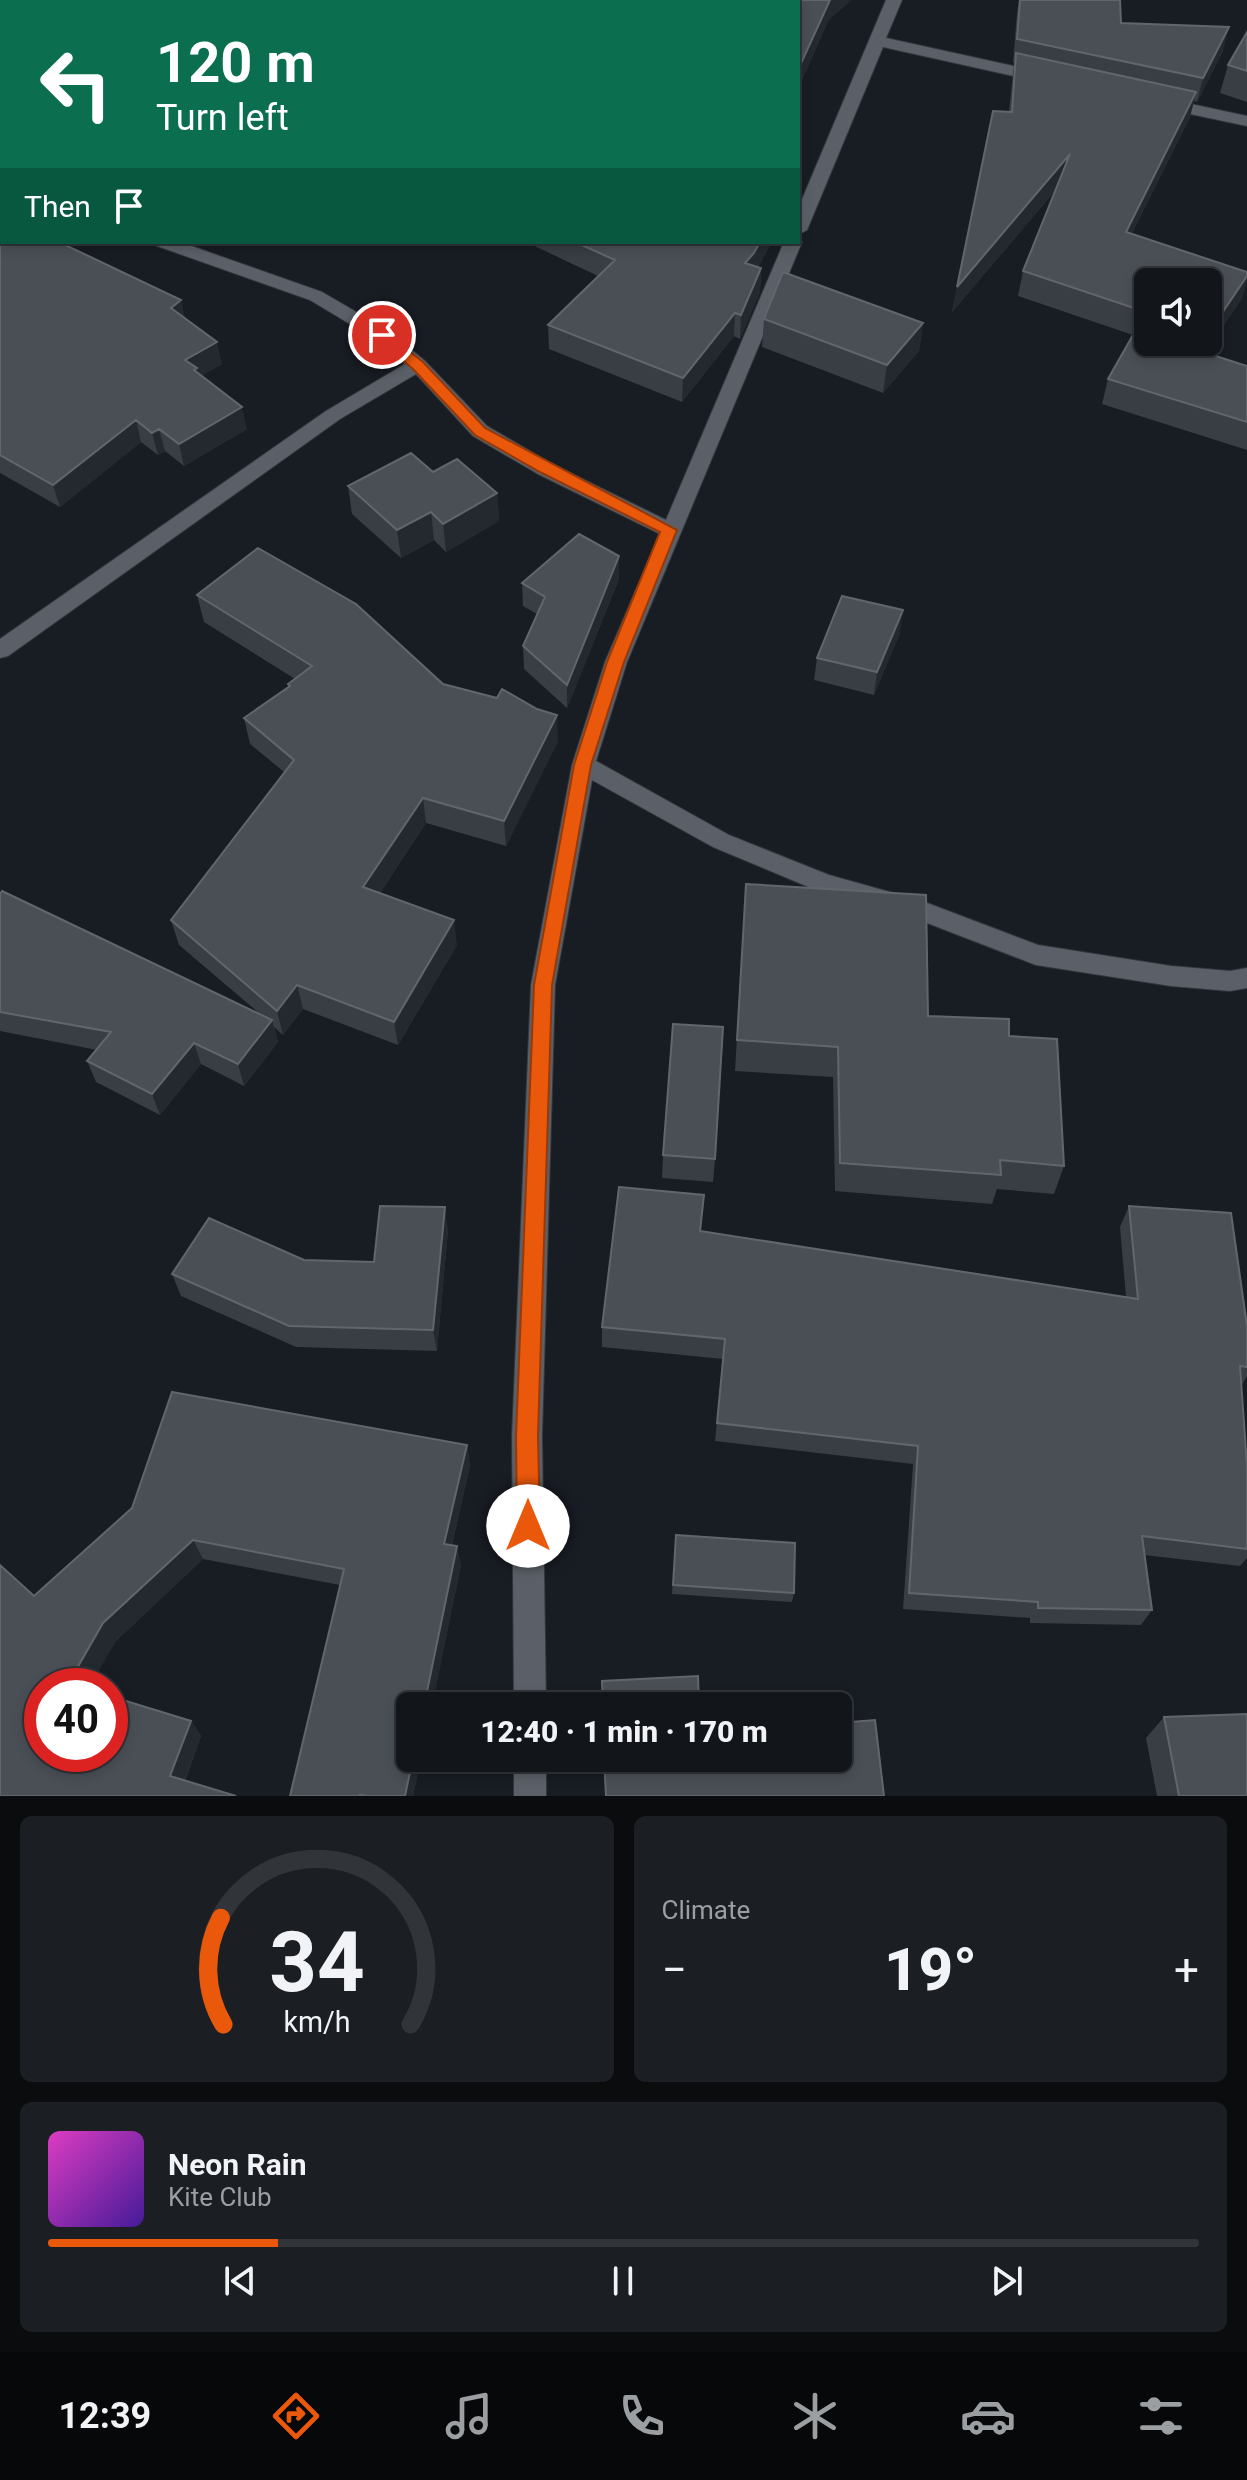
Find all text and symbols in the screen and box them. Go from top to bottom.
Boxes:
text: 120 m [156,30,315,96]
icon: left [24,32,128,136]
text: Turn left [156,97,289,139]
icon: arrive [107,184,151,228]
text: Then [24,189,91,224]
map controls [1134,268,1222,356]
button: sound [1134,268,1222,356]
pin [348,301,416,369]
icon: arrive [360,313,404,357]
position arrow [486,1484,570,1568]
speed limit sign: 40 [24,1668,128,1772]
text: 12:40 · 1 min · 170 m [480,1714,768,1749]
text: Climate [662,1895,750,1925]
text: 34 [269,1914,364,2011]
text: 19° [884,1934,977,2005]
text: − [662,1944,687,1996]
text: + [1174,1944,1199,1996]
text: km/h [283,2005,350,2039]
text: Neon Rain [168,2147,307,2182]
text: Kite Club [168,2182,272,2212]
icon: previous [218,2259,262,2303]
icon: pause [601,2259,645,2303]
icon: next [985,2259,1029,2303]
icon: directions [268,2388,324,2444]
icon: music [441,2388,497,2444]
icon: phone [614,2388,670,2444]
icon: climate [787,2388,843,2444]
icon: car [960,2388,1016,2444]
icon: filters [1133,2388,1189,2444]
text: 12:39 [58,2395,151,2437]

